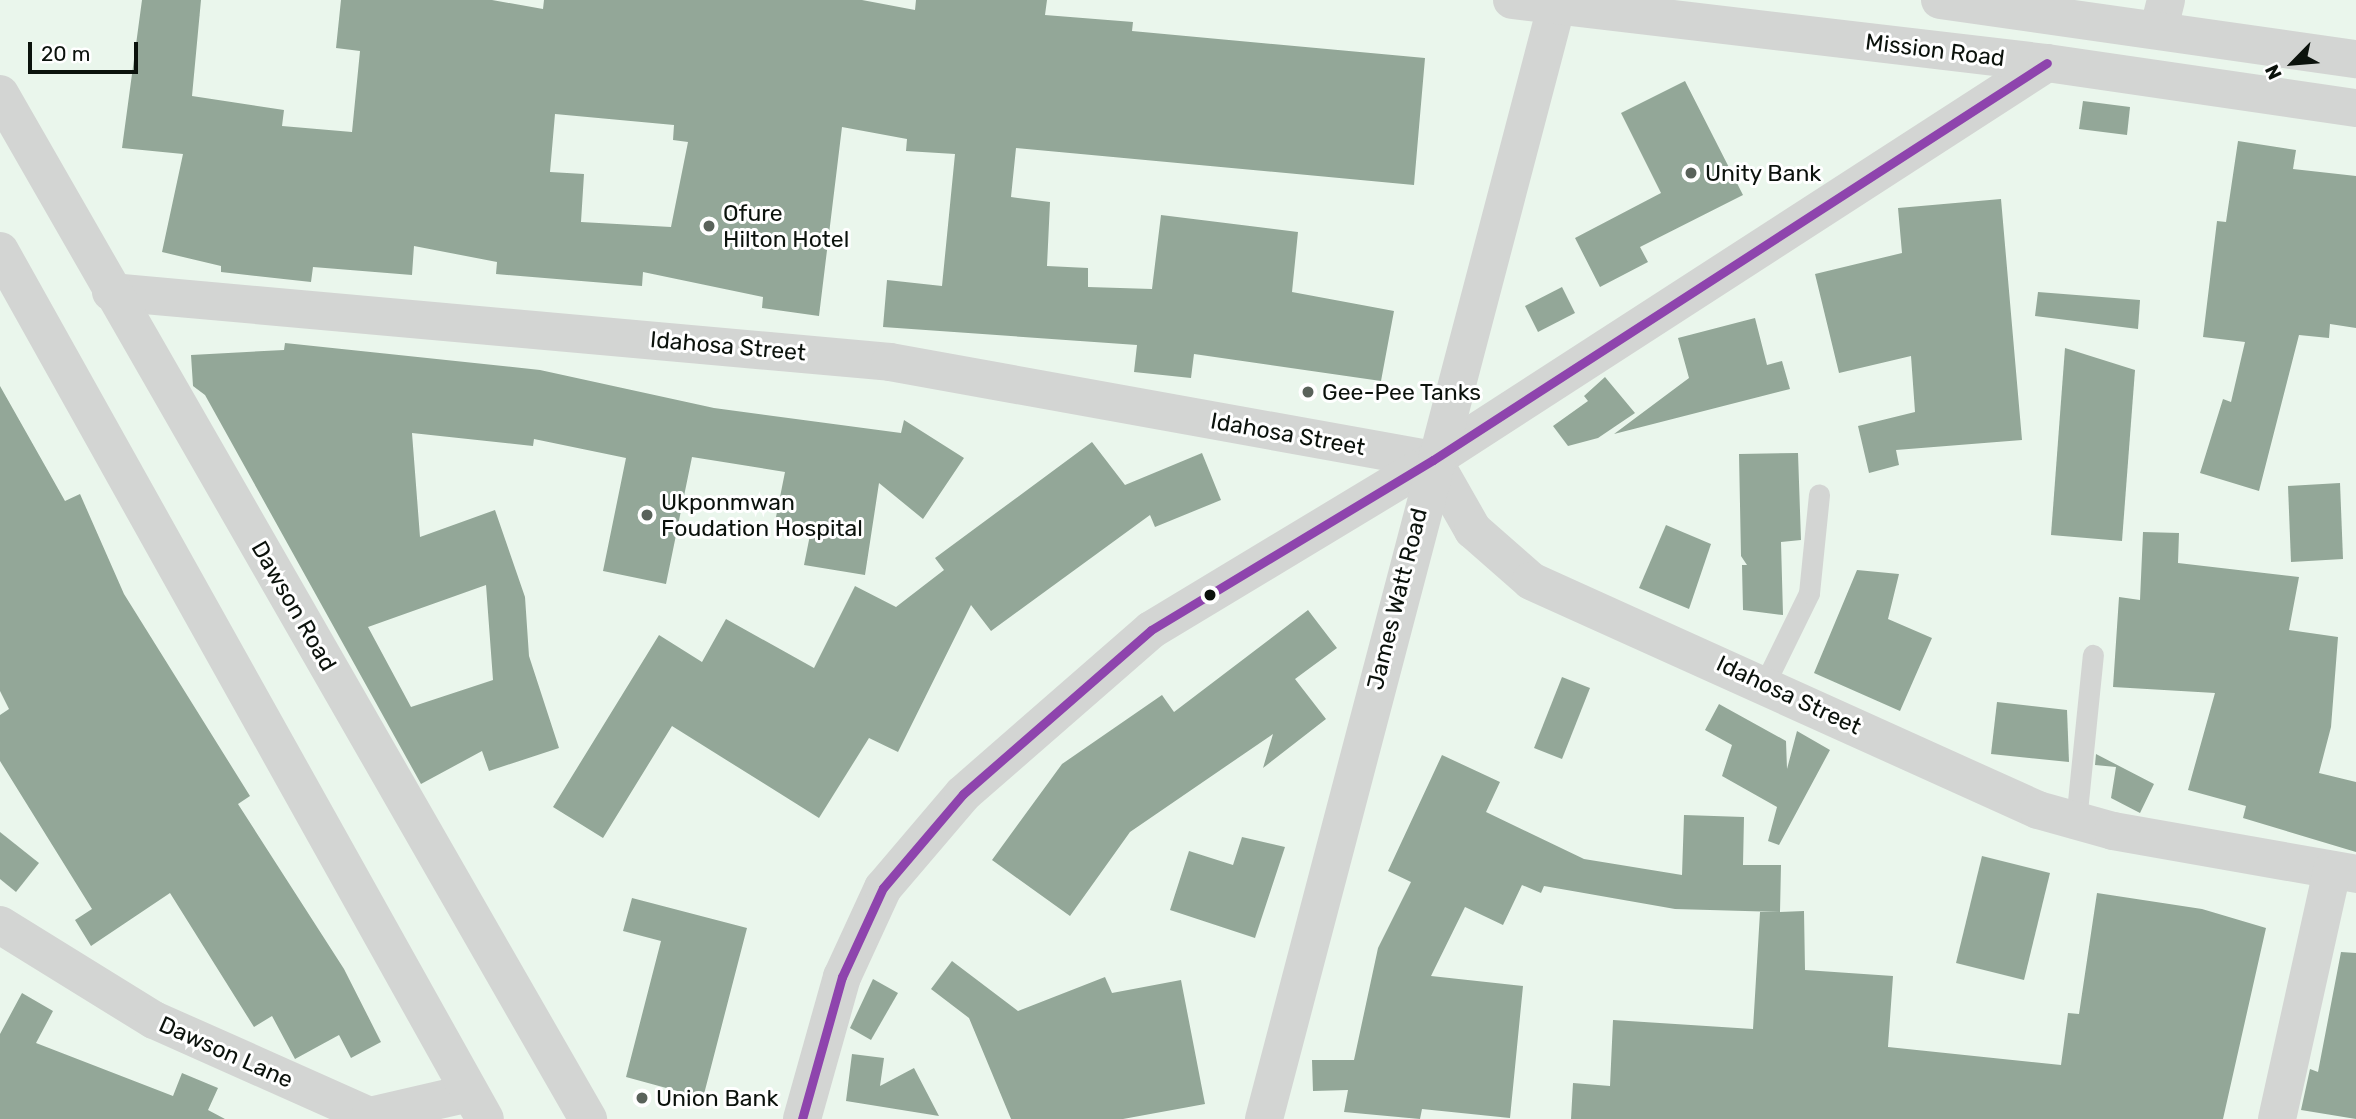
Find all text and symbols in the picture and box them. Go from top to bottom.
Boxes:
scale bar [32,28,142,72]
street label: Mission Road [1864,28,2006,72]
north arrow [2258,28,2328,98]
text: 20 m [41,41,90,66]
text: N [2260,61,2287,83]
place label: Unity Bank [1705,159,1822,187]
marker: Unity Bank [1683,165,1699,181]
place label: Ofure Hilton Hotel [723,199,849,253]
marker: Ofure Hilton Hotel [701,218,717,234]
street label: Idahosa Street [649,325,807,367]
place label: Gee-Pee Tanks [1322,378,1482,406]
marker: Gee-Pee Tanks [1300,384,1316,400]
street label: Idahosa Street [1209,407,1367,461]
place label: Ukponmwan Foudation Hospital [661,488,863,542]
street label: James Watt Road [1361,505,1433,693]
marker: Ukponmwan Foudation Hospital [639,507,655,523]
street label: Dawson Road [246,536,342,676]
unlabelled marker [1203,588,1217,602]
street label: Idahosa Street [1712,649,1866,741]
street label: Dawson Lane [155,1010,297,1094]
place label: Union Bank [656,1084,778,1112]
marker: Union Bank [634,1090,650,1106]

